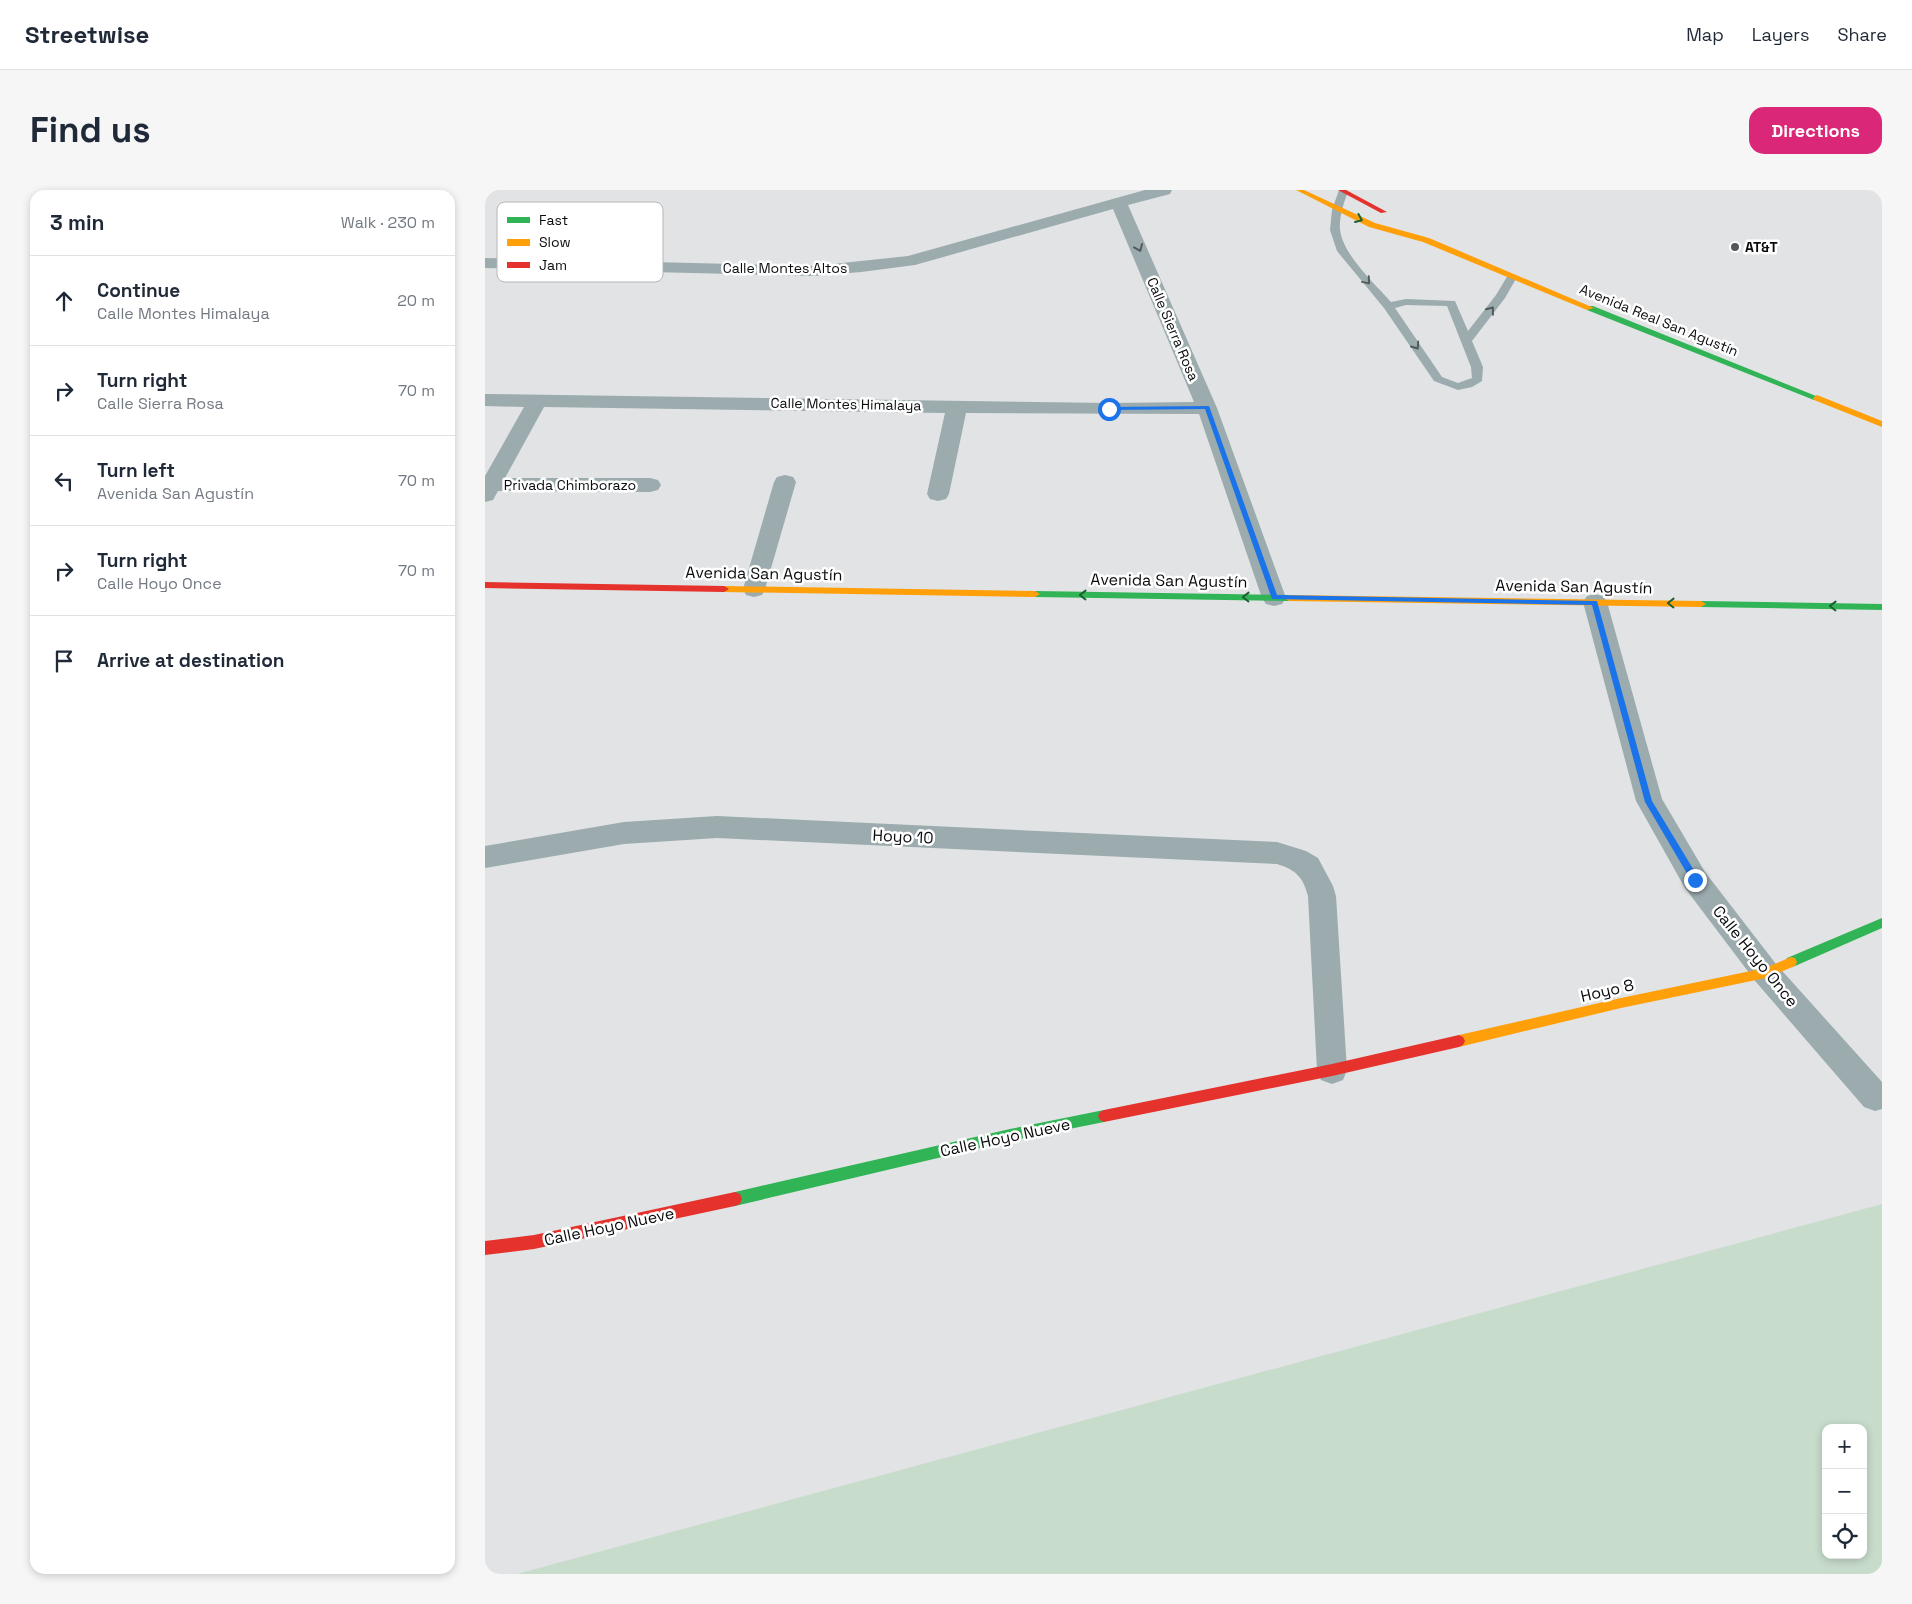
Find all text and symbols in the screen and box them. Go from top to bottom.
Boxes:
text: Streetwise [25,19,149,50]
text: Map [1686,23,1724,46]
text: Layers [1752,23,1809,46]
text: Share [1837,23,1887,46]
button: Directions [1749,107,1882,154]
text: Find us [30,108,151,152]
legend [497,202,663,282]
text: 3 min [50,209,105,236]
text: Fast [539,211,568,229]
text: Walk · 230 m [341,212,435,233]
one-way arrow [1354,213,1363,224]
text: Slow [539,233,571,251]
place label: AT&T [1745,238,1778,256]
marker: AT&T [1729,241,1741,253]
one-way arrow [1132,243,1143,252]
text: Jam [539,256,567,274]
street label: Calle Montes Altos [723,259,847,277]
street label: Calle Sierra Rosa [1143,274,1203,384]
one-way arrow [1361,275,1369,284]
text: Continue [97,278,180,303]
street label: Avenida Real San Agustín [1577,280,1741,360]
icon: ahead [50,287,78,315]
text: 20 m [397,290,435,311]
text: Calle Montes Himalaya [97,303,270,324]
one-way arrow [1485,307,1493,316]
one-way arrow [1410,341,1419,350]
text: Turn right [97,368,187,393]
icon: right [50,377,78,405]
text: 70 m [398,380,435,401]
text: Calle Sierra Rosa [97,393,224,414]
street label: Calle Montes Himalaya [770,394,922,414]
route start [1098,398,1121,421]
text: Turn left [97,458,175,483]
icon: left [50,467,78,495]
text: 70 m [398,470,435,491]
street label: Privada Chimborazo [504,476,636,494]
text: Avenida San Agustín [97,483,254,504]
text: Turn right [97,548,187,573]
icon: right [50,557,78,585]
text: 70 m [398,560,435,581]
street label: Avenida San Agustín [685,562,843,585]
street label: Avenida San Agustín [1090,569,1248,592]
text: Calle Hoyo Once [97,573,222,594]
street label: Avenida San Agustín [1495,575,1653,598]
one-way arrow [1079,589,1087,600]
one-way arrow [1242,592,1250,602]
one-way arrow [1667,598,1675,609]
one-way arrow [1829,601,1837,611]
icon: arrive [50,647,78,675]
text: Arrive at destination [97,648,285,673]
street label: Hoyo 10 [872,824,934,849]
route end [1684,869,1707,892]
street label: Calle Hoyo Once [1708,901,1803,1011]
street label: Hoyo 8 [1578,974,1636,1007]
street label: Calle Hoyo Nueve [938,1113,1072,1162]
street label: Calle Hoyo Nueve [542,1202,676,1251]
map controls [1822,1424,1867,1559]
button: + [1822,1424,1867,1469]
button: − [1822,1469,1867,1514]
button: locate [1822,1514,1867,1559]

